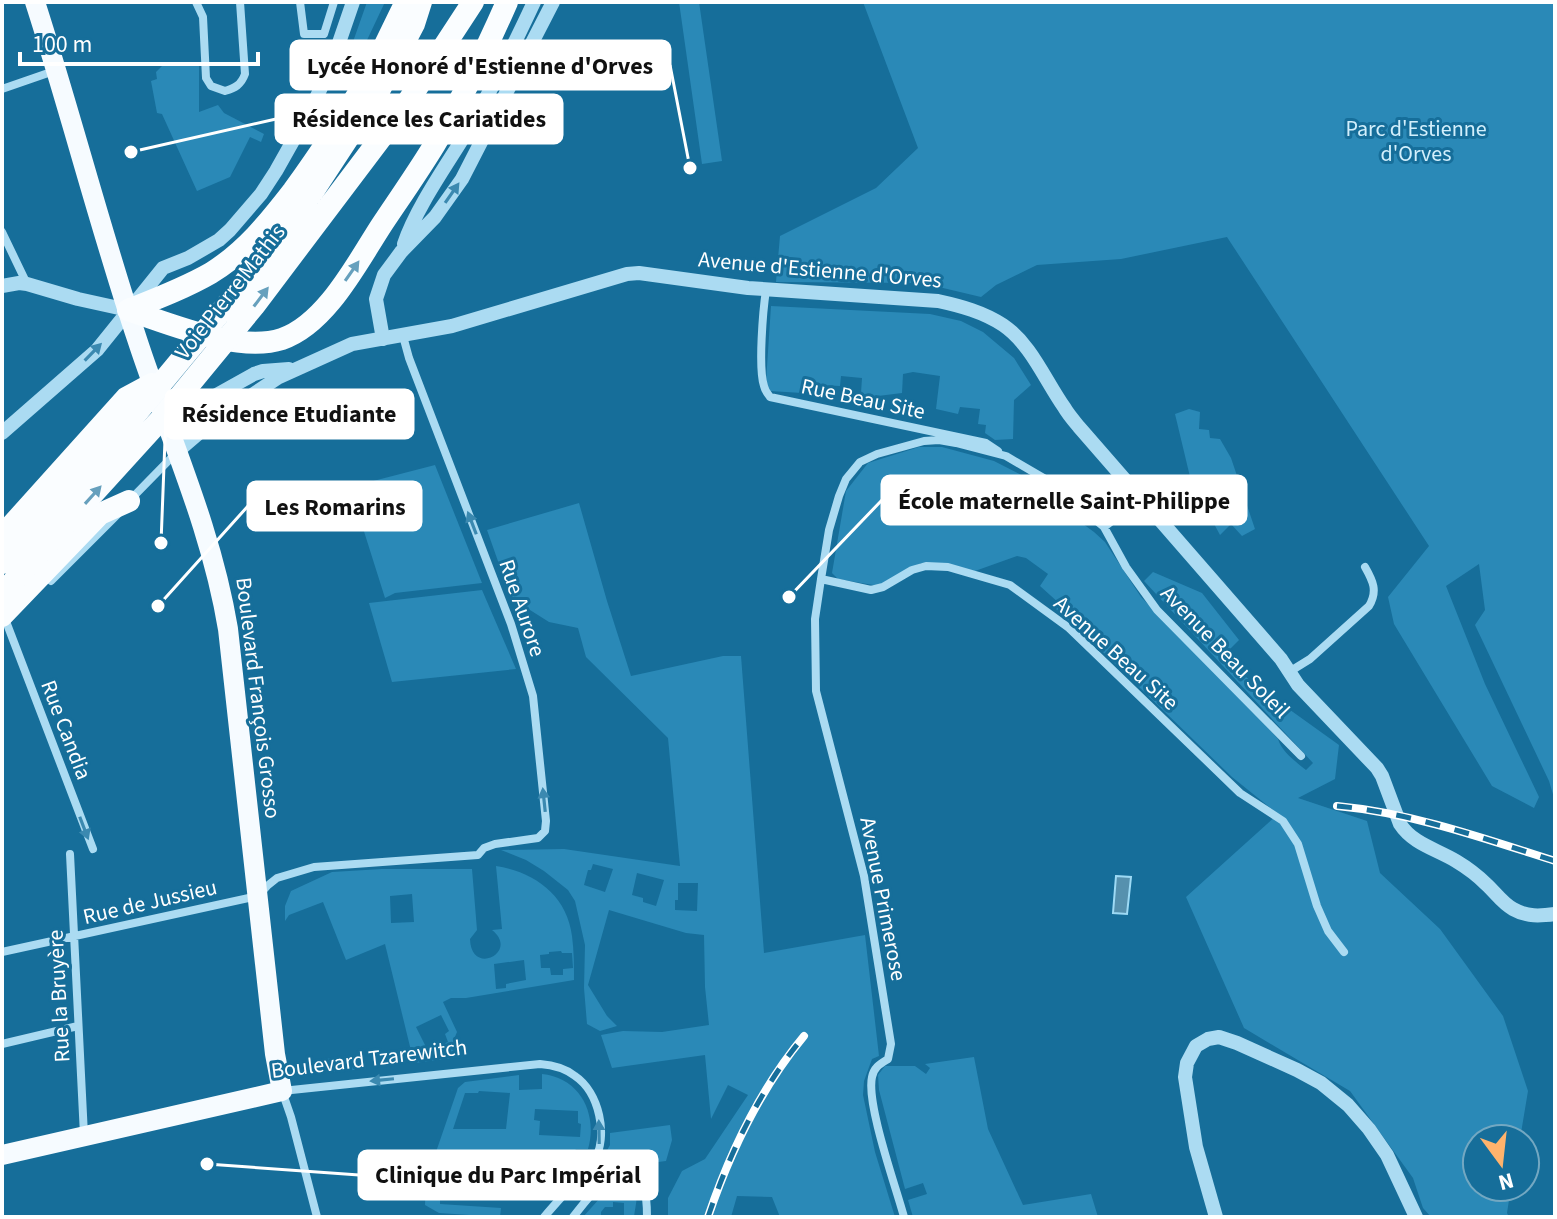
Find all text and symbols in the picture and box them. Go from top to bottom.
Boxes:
scale bar [20,16,258,66]
text: 100 m [32,27,92,62]
callout: Lycée Honoré d'Estienne d'Orves [291,41,670,89]
text: Lycée Honoré d'Estienne d'Orves [307,49,653,84]
callout: Résidence les Cariatides [276,95,562,143]
text: Résidence les Cariatides [292,102,546,137]
park label: Parc d'Estienne d'Orves [1345,113,1487,170]
one-way arrow [444,183,459,204]
street label: Voie Pierre Mathis [167,218,293,366]
street label: Avenue d'Estienne d'Orves [697,243,943,297]
one-way arrow [344,260,359,281]
one-way arrow [252,287,268,307]
one-way arrow [83,343,102,362]
street label: Rue Beau Site [798,370,928,428]
callout: Résidence Etudiante [166,390,413,438]
text: Résidence Etudiante [181,397,397,432]
callout: École maternelle Saint-Philippe [882,476,1246,524]
callout: Les Romarins [248,482,421,530]
text: École maternelle Saint-Philippe [898,484,1230,519]
one-way arrow [83,486,101,505]
text: Les Romarins [264,490,406,525]
one-way arrow [465,511,478,535]
street label: Rue Aurore [490,555,554,661]
street label: Boulevard François Grosso [227,576,289,820]
street label: Avenue Beau Soleil [1153,578,1297,726]
street label: Avenue Beau Site [1046,588,1186,718]
street label: Rue Candia [32,676,100,784]
one-way arrow [537,787,550,812]
street label: Avenue Primerose [851,814,915,984]
one-way arrow [78,816,91,840]
street label: Rue de Jussieu [80,871,220,933]
street label: Rue la Bruyère [40,929,78,1063]
street label: Boulevard Tzarewitch [269,1031,469,1087]
one-way arrow [369,1074,394,1087]
one-way arrow [593,1118,606,1144]
north arrow [1461,1123,1541,1203]
callout: Clinique du Parc Impérial [359,1151,657,1199]
text: Clinique du Parc Impérial [375,1158,641,1193]
text: N [1495,1164,1517,1199]

